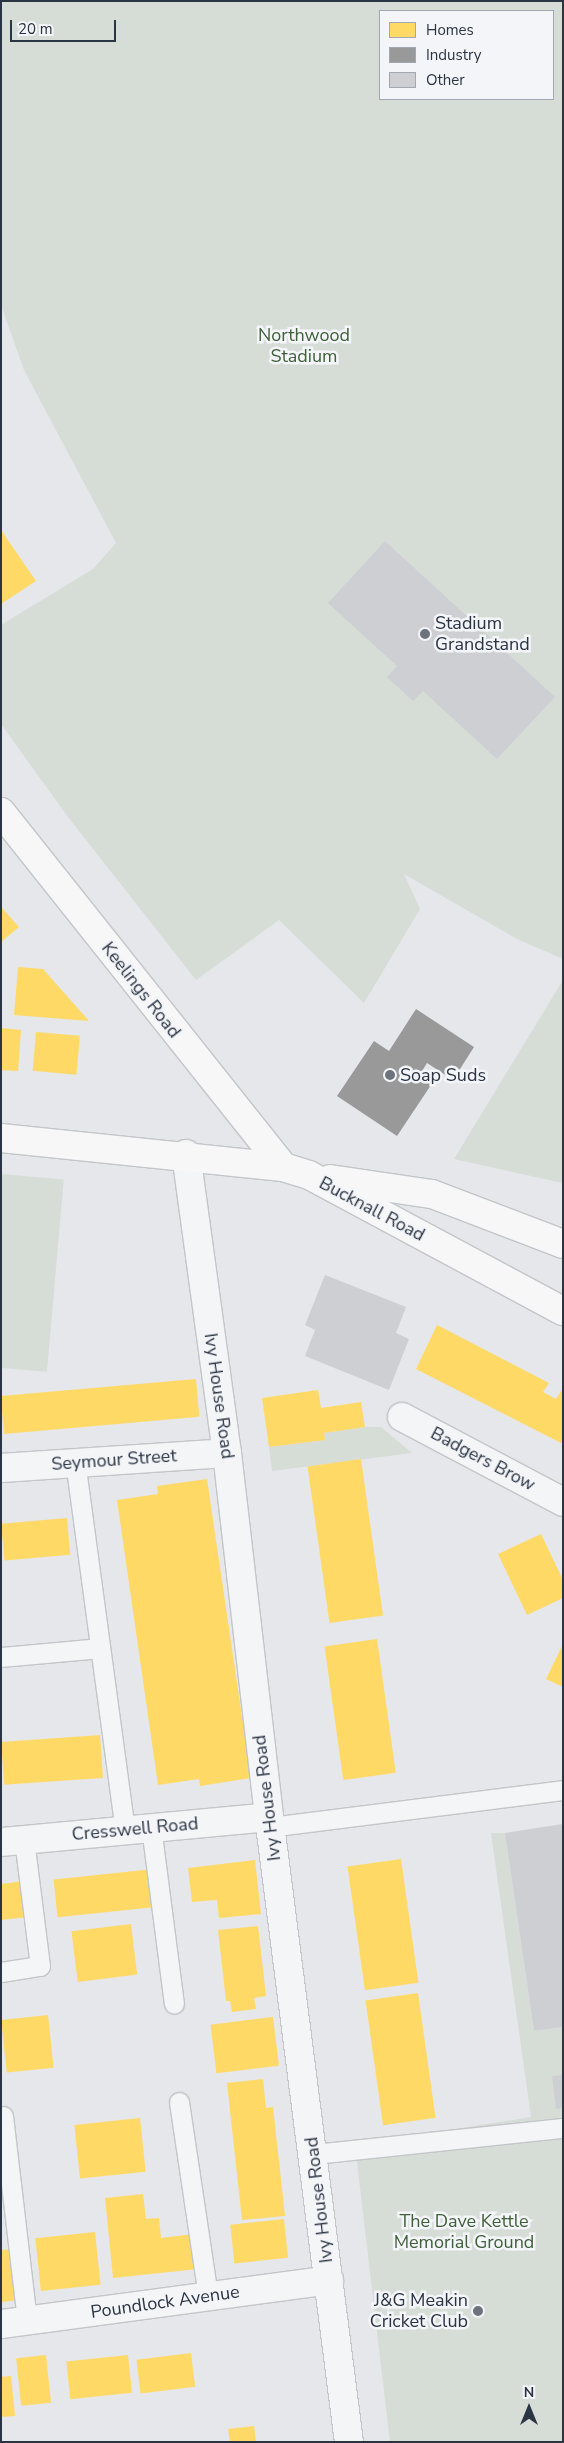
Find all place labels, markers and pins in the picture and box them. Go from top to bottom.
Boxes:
place label: Stadium Grandstand [435,613,530,656]
marker: Stadium Grandstand [419,628,431,640]
place label: Soap Suds [400,1064,486,1086]
marker: Soap Suds [384,1069,396,1081]
place label: J&G Meakin Cricket Club [370,2290,468,2332]
marker: J&G Meakin Cricket Club [472,2305,484,2317]

